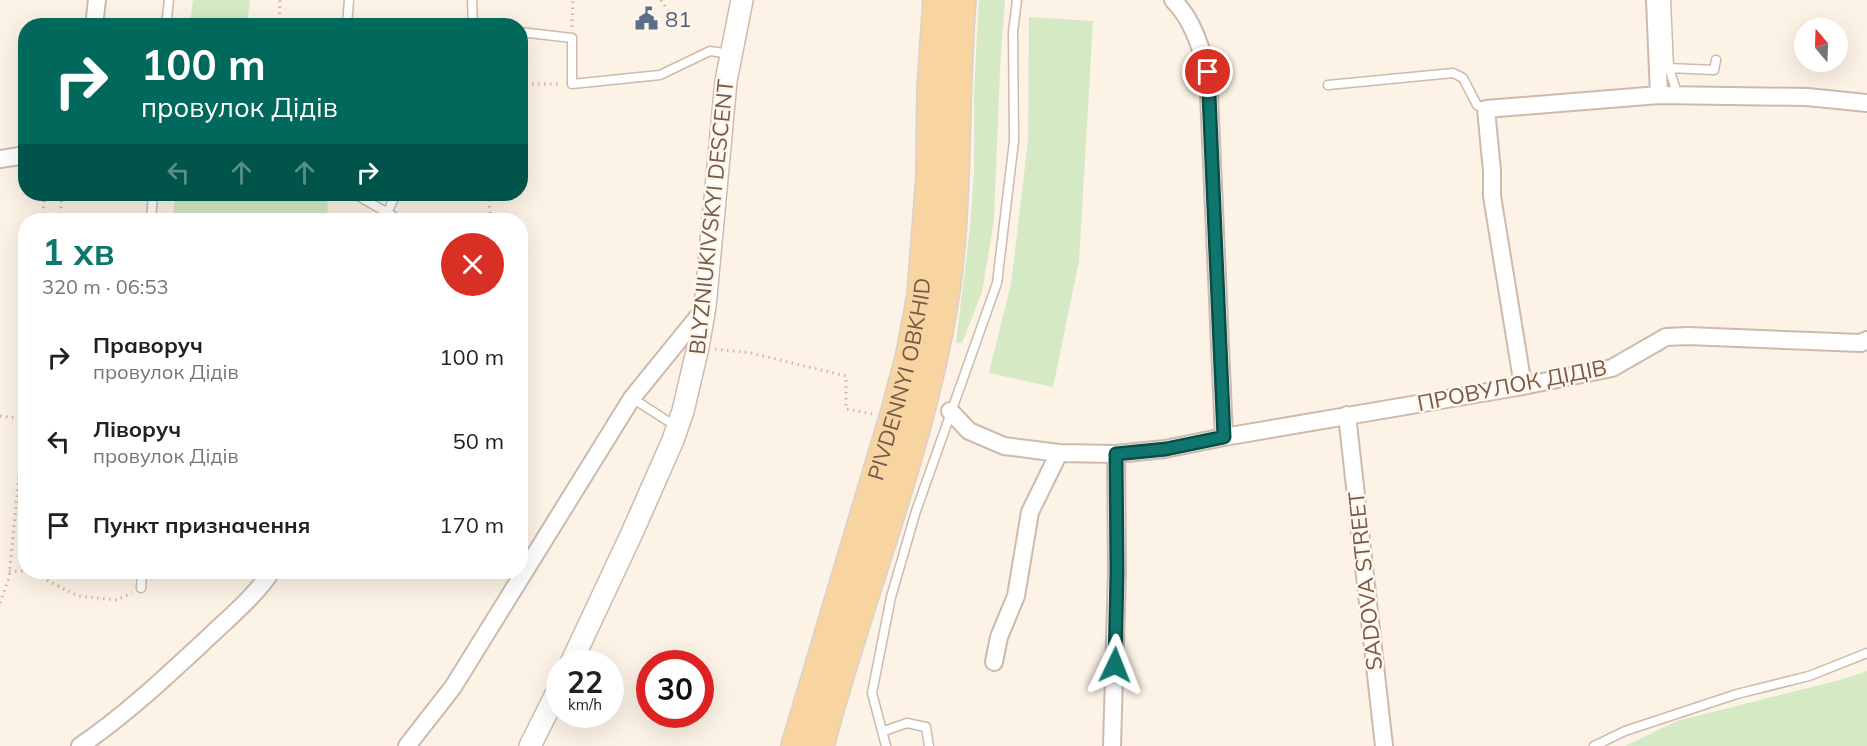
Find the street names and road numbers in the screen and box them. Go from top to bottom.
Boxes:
street label: BLYZNIUKIVSKYI DESCENT [683,78,739,356]
street label: PIVDENNYI OBKHID [861,277,936,483]
street label: ПРОВУЛОК ДІДІВ [1415,353,1609,417]
street label: SADOVA STREET [1342,490,1388,672]

